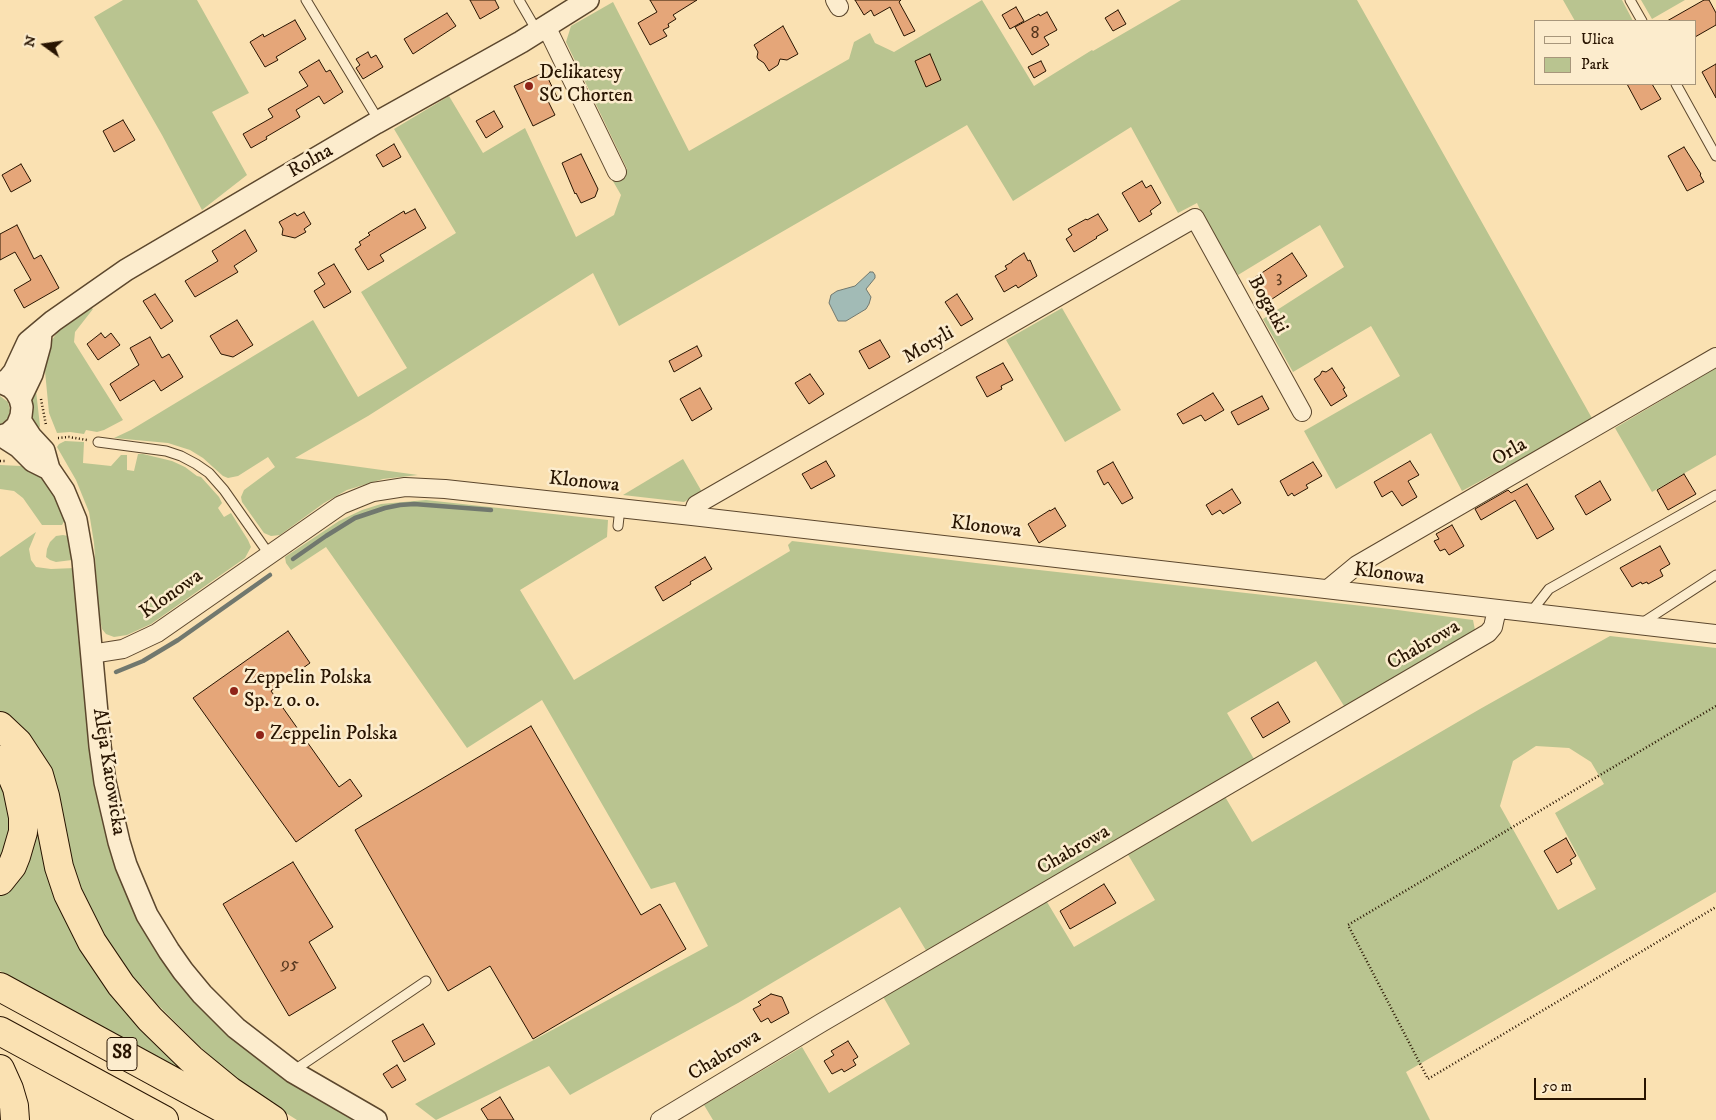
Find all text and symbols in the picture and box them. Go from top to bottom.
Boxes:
north arrow [20,20,70,70]
legend [1534,20,1696,85]
house number: 8 [1030,23,1040,45]
text: Ulica [1581,30,1614,49]
text: N [20,34,41,49]
text: Park [1581,55,1609,74]
place label: Delikatesy SC Chorten [539,62,633,109]
marker: Delikatesy SC Chorten [523,80,535,92]
street label: Rolna [284,140,338,184]
house number: 3 [1276,267,1282,289]
street label: Bogatki [1241,272,1293,338]
street label: Motyli [899,322,959,370]
street label: Orla [1488,434,1532,472]
street label: Klonowa [547,467,621,499]
street label: Klonowa [949,512,1023,544]
street label: Klonowa [1352,559,1426,591]
street label: Klonowa [136,565,208,625]
street label: Chabrowa [1383,616,1465,676]
place label: Zeppelin Polska Sp. z o. o. [244,667,371,714]
marker: Zeppelin Polska Sp. z o. o. [228,685,240,697]
street label: Aleja Katowicka [86,707,130,837]
place label: Zeppelin Polska [270,723,397,747]
marker: Zeppelin Polska [254,729,266,741]
street label: Chabrowa [1033,821,1115,881]
house number: 95 [281,954,299,976]
street label: Chabrowa [685,1025,765,1087]
road number: S8 [107,1038,137,1070]
scale bar [1536,1068,1648,1100]
text: 50 m [1542,1077,1572,1096]

